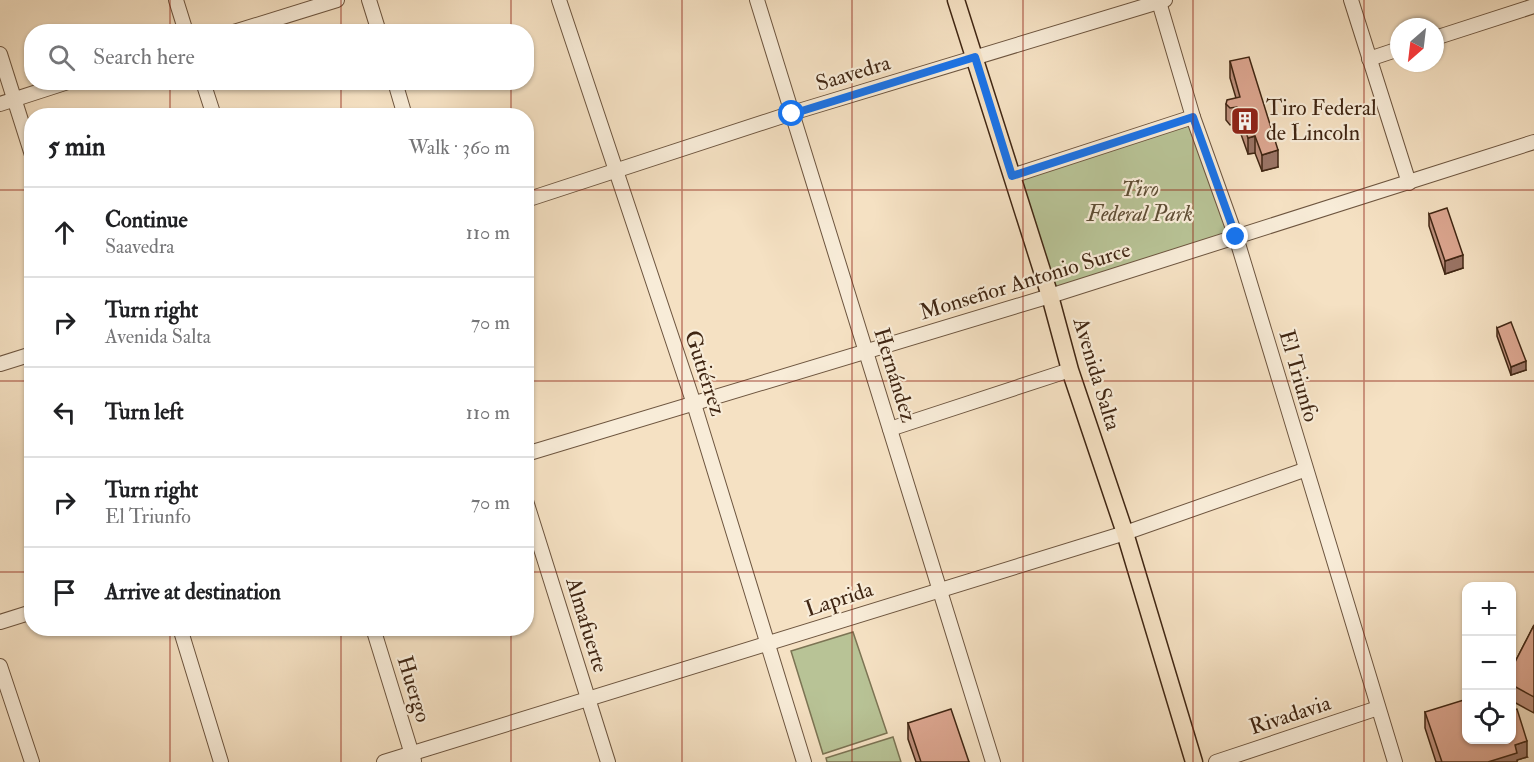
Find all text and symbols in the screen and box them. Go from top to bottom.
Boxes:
north arrow [1390,18,1444,72]
search box [24,24,534,90]
icon: search [45,41,78,74]
text: Search here [93,43,195,71]
street label: Saavedra [812,48,895,98]
place label: Tiro Federal de Lincoln [1266,94,1377,147]
route start [778,100,804,126]
building icon: Tiro Federal de Lincoln [1229,105,1261,137]
text: 5 min [48,131,105,163]
text: Walk · 360 m [408,135,510,160]
park label: Tiro Federal Park [1086,175,1193,228]
text: Continue [105,206,188,234]
icon: ahead [48,216,81,249]
text: 110 m [466,220,510,245]
route end [1222,223,1248,249]
text: Saavedra [105,234,175,259]
street label: Monseñor Antonio Surce [916,236,1134,326]
text: Turn right [105,296,198,324]
icon: right [48,306,81,339]
text: 70 m [471,310,510,335]
street label: Avenida Salta [1066,313,1128,435]
text: Avenida Salta [105,324,211,349]
street label: Hernández [867,324,923,426]
street label: Gutiérrez [678,327,732,420]
street label: El Triunfo [1273,327,1325,425]
icon: left [48,396,81,429]
text: Turn left [105,398,184,426]
text: 110 m [466,400,510,425]
text: Turn right [105,476,198,504]
icon: right [48,486,81,519]
text: 70 m [471,490,510,515]
text: El Triunfo [105,504,191,529]
street label: Almafuerte [559,573,615,676]
street label: Laprida [801,575,878,624]
icon: arrive [48,576,81,609]
text: Arrive at destination [105,578,281,606]
map controls [1462,582,1516,744]
button: + [1462,582,1516,636]
button: − [1462,636,1516,690]
street label: Huergo [391,652,437,726]
street label: Rivadavia [1246,688,1335,741]
button: locate [1462,690,1516,744]

